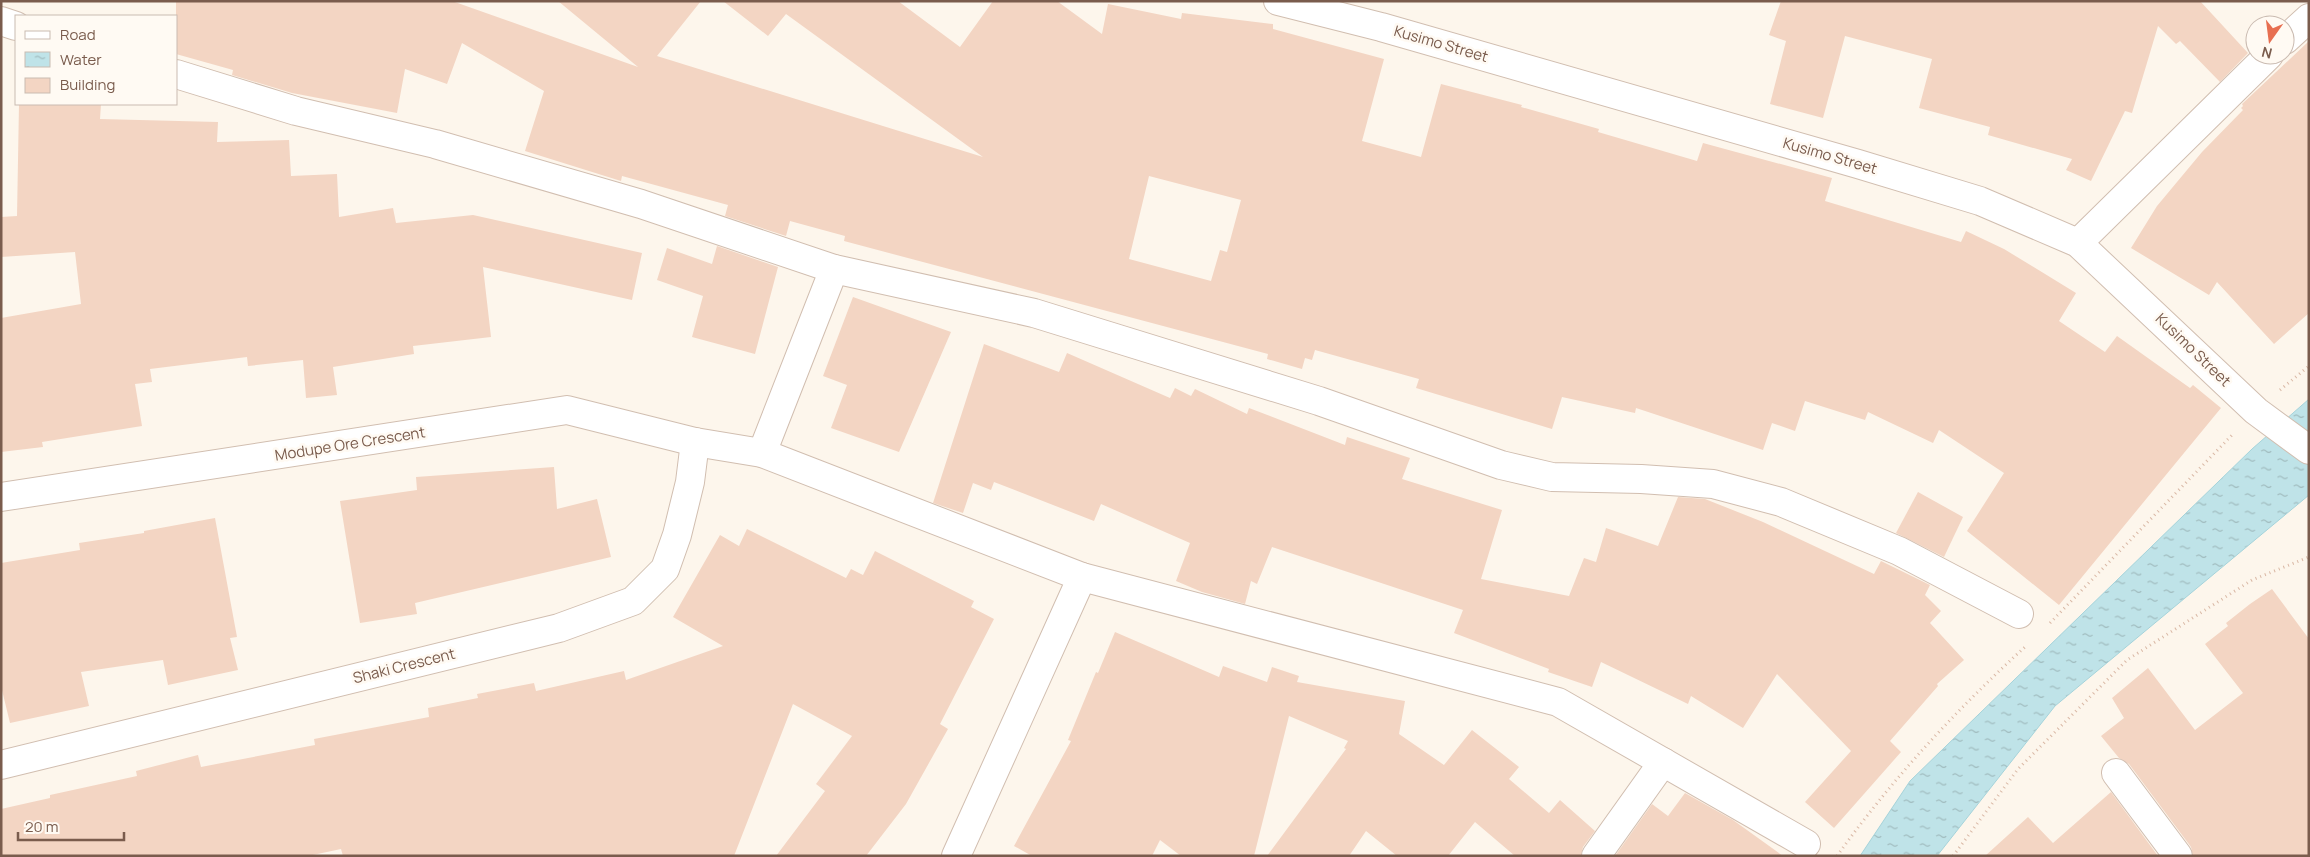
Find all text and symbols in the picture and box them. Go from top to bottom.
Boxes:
legend [15,15,178,105]
north arrow [2245,15,2295,65]
street label: Kusimo Street [1391,20,1491,67]
text: Road [60,24,96,45]
text: N [2260,43,2274,64]
text: Water [60,49,102,70]
text: Building [60,74,115,95]
street label: Kusimo Street [1780,132,1880,179]
street label: Kusimo Street [2151,308,2236,391]
street label: Modupe Ore Crescent [273,421,427,466]
street label: Shaki Crescent [351,643,457,688]
scale bar [18,810,124,842]
text: 20 m [25,816,58,837]

